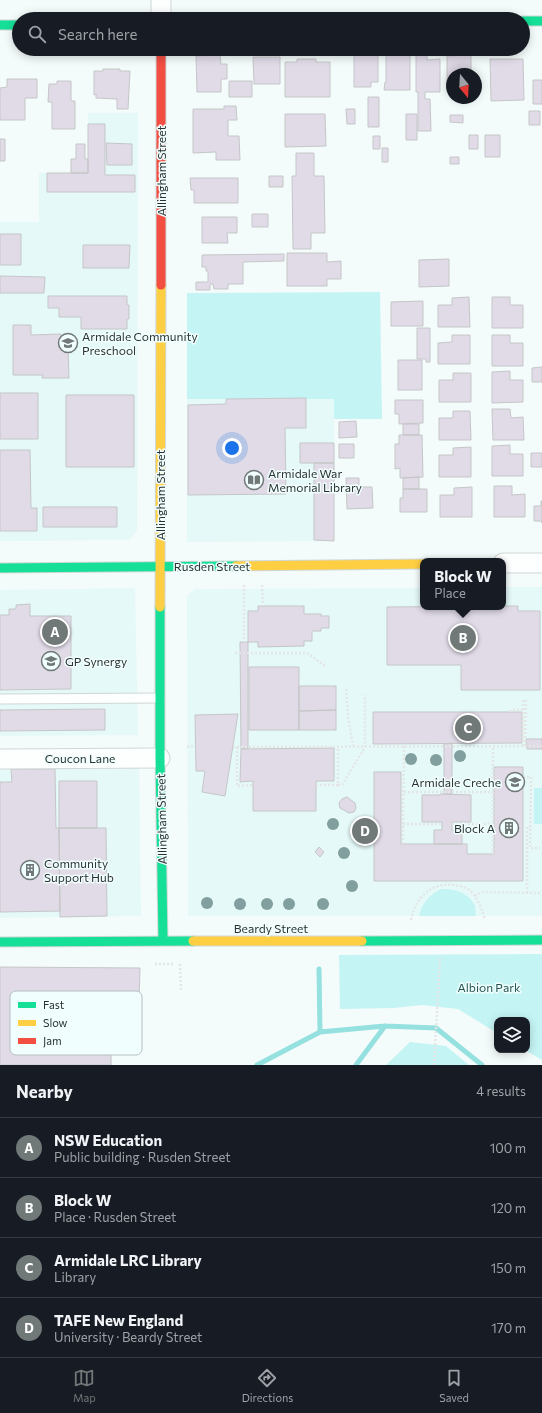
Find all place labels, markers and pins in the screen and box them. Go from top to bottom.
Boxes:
place label: Armidale Community Preschool [82,329,198,357]
school or university icon: Armidale Community Preschool [57,332,79,354]
place label: Armidale War Memorial Library [268,466,362,494]
library icon: Armidale War Memorial Library [243,469,265,491]
pin: A [42,617,68,647]
pin: B [450,623,476,653]
school or university icon: GP Synergy [40,650,62,672]
place label: GP Synergy [65,654,127,668]
pin: C [455,713,481,743]
school or university icon: Armidale Creche [504,771,526,793]
place label: Armidale Creche [411,775,501,789]
pin: D [352,816,378,846]
building icon: Block A [498,817,520,839]
place label: Block A [454,821,495,835]
place label: Community Support Hub [44,856,114,884]
building icon: Community Support Hub [19,859,41,881]

